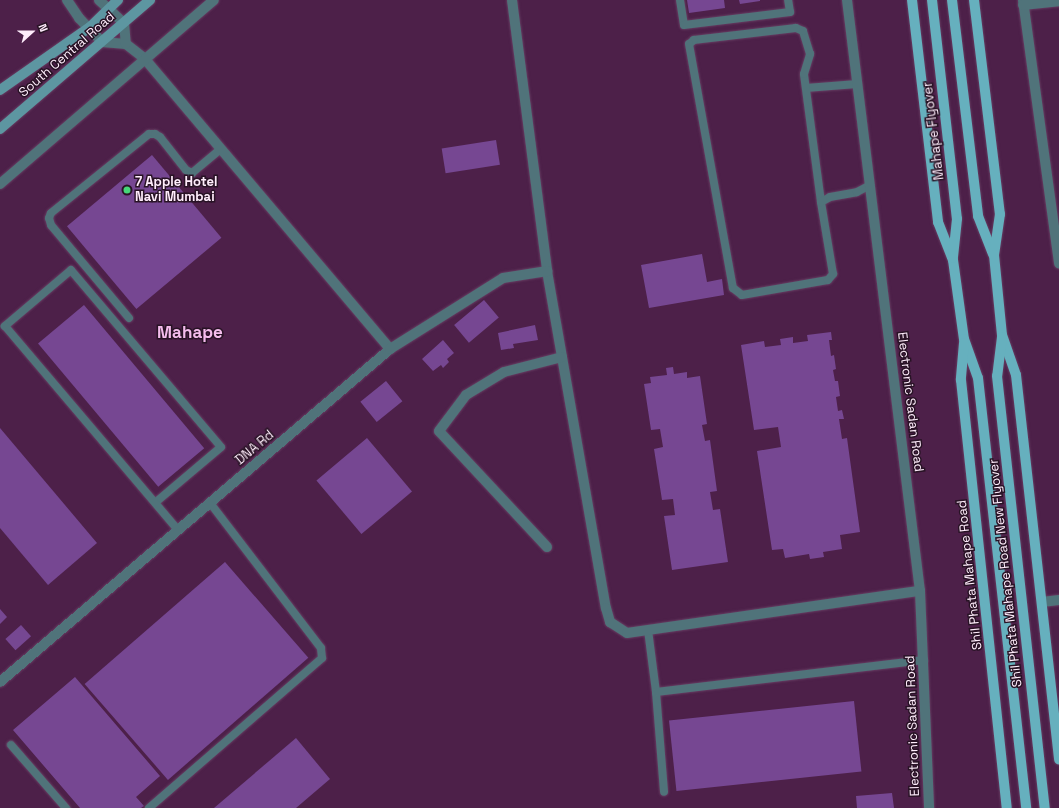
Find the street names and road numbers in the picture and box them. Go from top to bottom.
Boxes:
street label: South Central Road [16,9,118,101]
street label: Mahape Flyover [920,81,948,181]
street label: Electronic Sadan Road [894,331,926,473]
street label: DNA Rd [233,427,277,469]
street label: Shil Phata Mahape Road New Flyover [986,458,1026,688]
street label: Shil Phata Mahape Road [954,499,986,651]
street label: Electronic Sadan Road [903,655,923,797]

